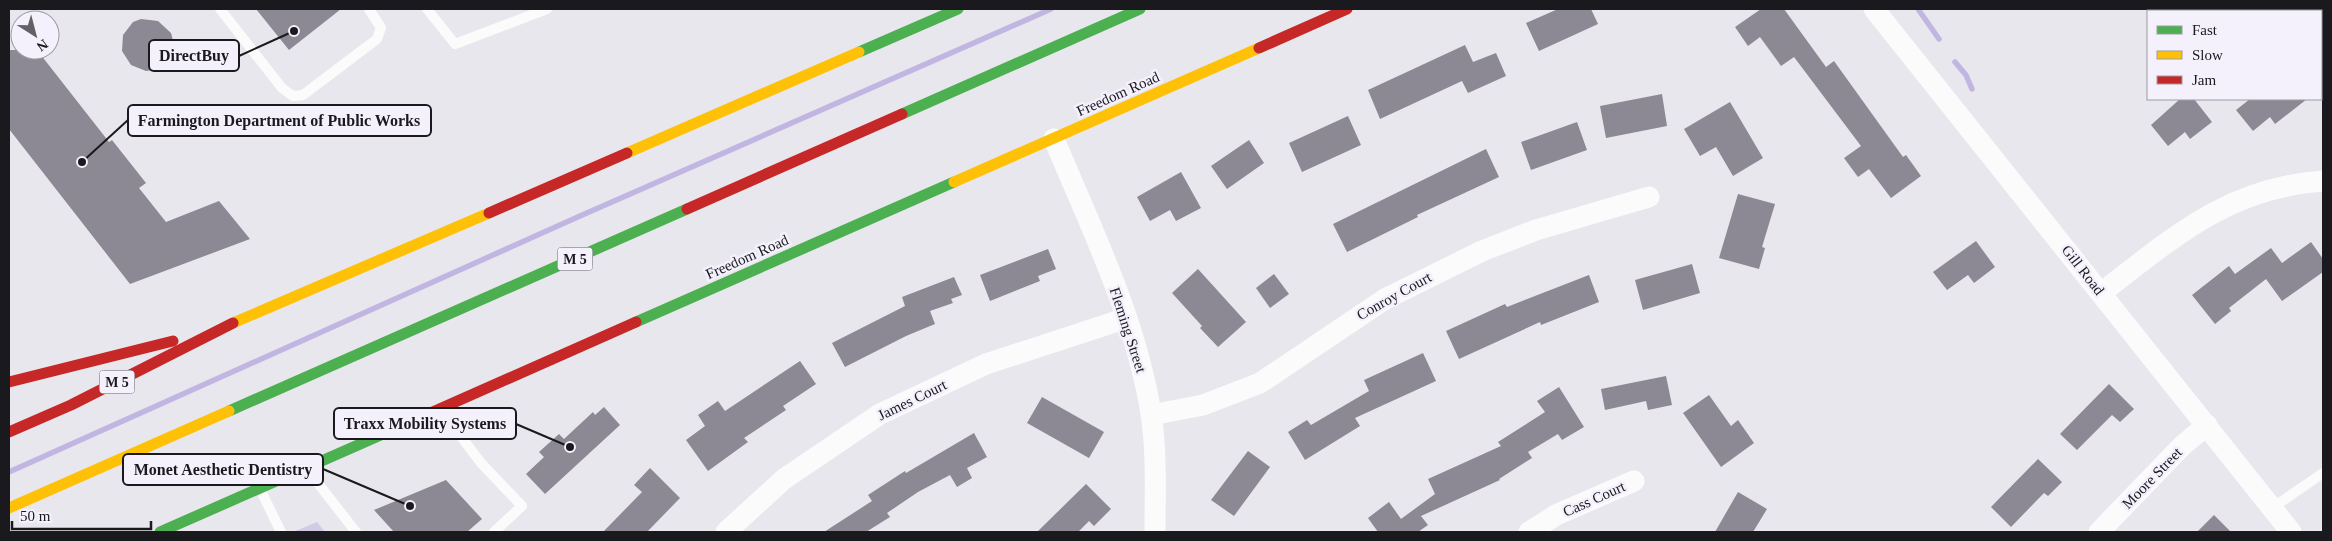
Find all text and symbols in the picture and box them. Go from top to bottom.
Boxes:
north arrow [10,10,60,60]
legend [2147,10,2322,100]
text: Fast [2192,22,2218,38]
text: N [34,36,51,54]
callout: DirectBuy [149,40,239,71]
text: DirectBuy [159,47,229,65]
text: Slow [2192,47,2223,63]
street label: Freedom Road [1074,68,1162,119]
text: Jam [2192,72,2216,88]
callout: Farmington Department of Public Works [128,105,431,136]
text: Farmington Department of Public Works [138,112,420,130]
street label: Freedom Road [703,231,791,282]
street label: Gill Road [2059,242,2108,298]
road number: M 5 [558,248,592,270]
street label: Conroy Court [1354,269,1435,323]
street label: Fleming Street [1107,285,1150,375]
road number: M 5 [100,371,134,394]
street label: James Court [875,376,950,424]
callout: Traxx Mobility Systems [334,408,516,439]
text: Traxx Mobility Systems [344,415,506,433]
street label: Moore Street [2119,444,2186,512]
callout: Monet Aesthetic Dentistry [123,454,323,485]
text: Monet Aesthetic Dentistry [134,461,312,479]
street label: Cass Court [1560,478,1628,520]
scale bar [12,498,151,530]
text: 50 m [20,508,51,524]

